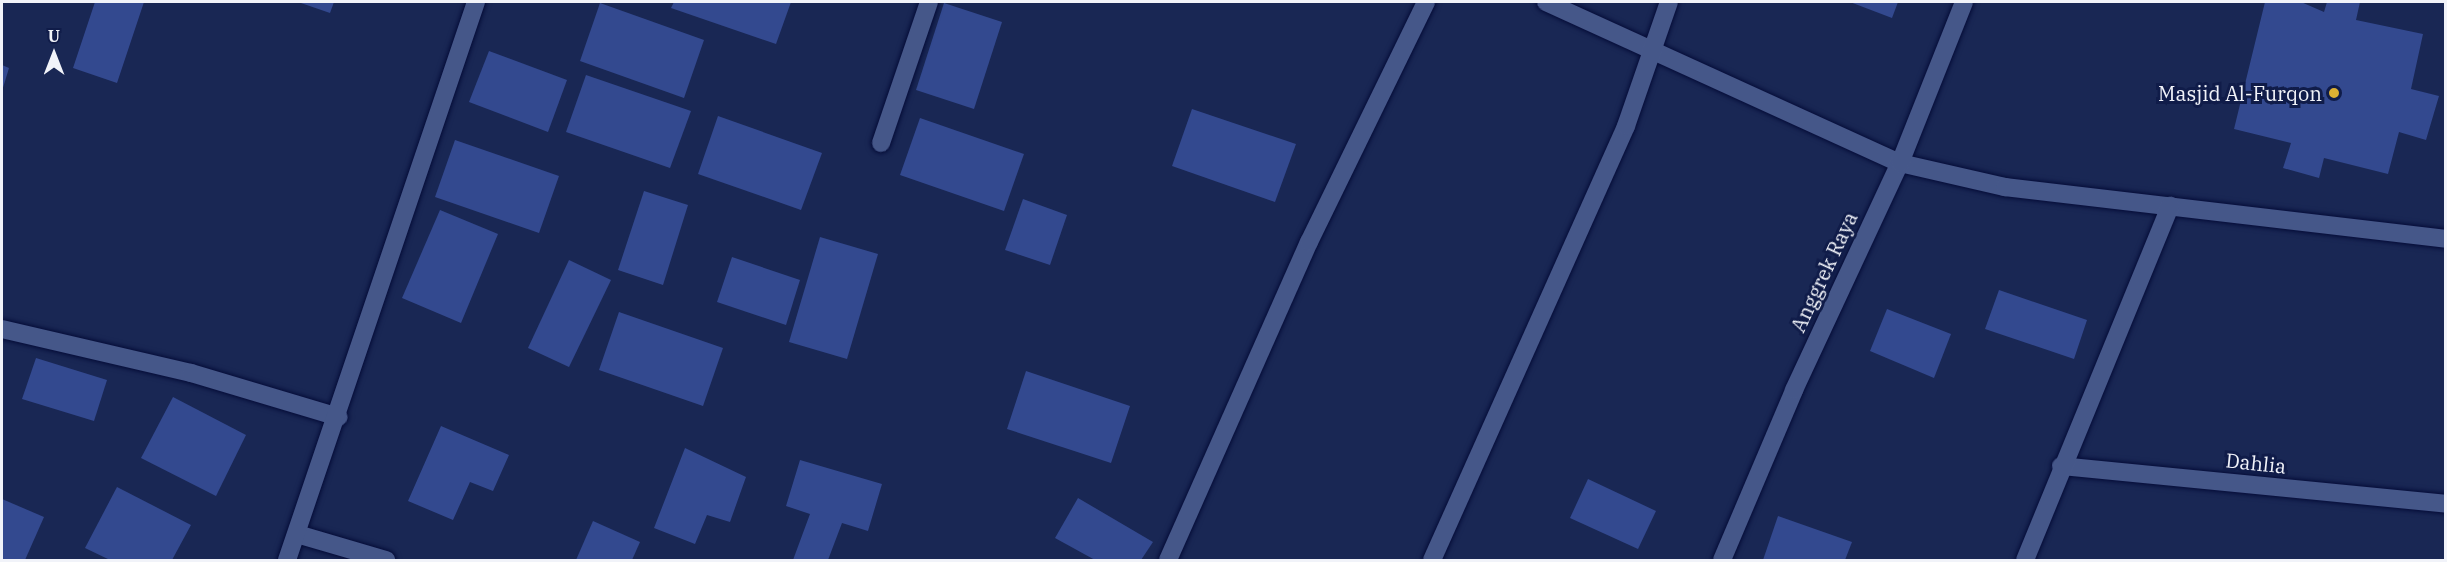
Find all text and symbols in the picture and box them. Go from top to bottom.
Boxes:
north arrow [24,24,84,84]
text: U [48,26,60,46]
place label: Masjid Al-Furqon [2158,81,2322,105]
marker: Masjid Al-Furqon [2327,86,2341,100]
street label: Anggrek Raya [1786,208,1862,336]
street label: Dahlia [2225,448,2287,478]

